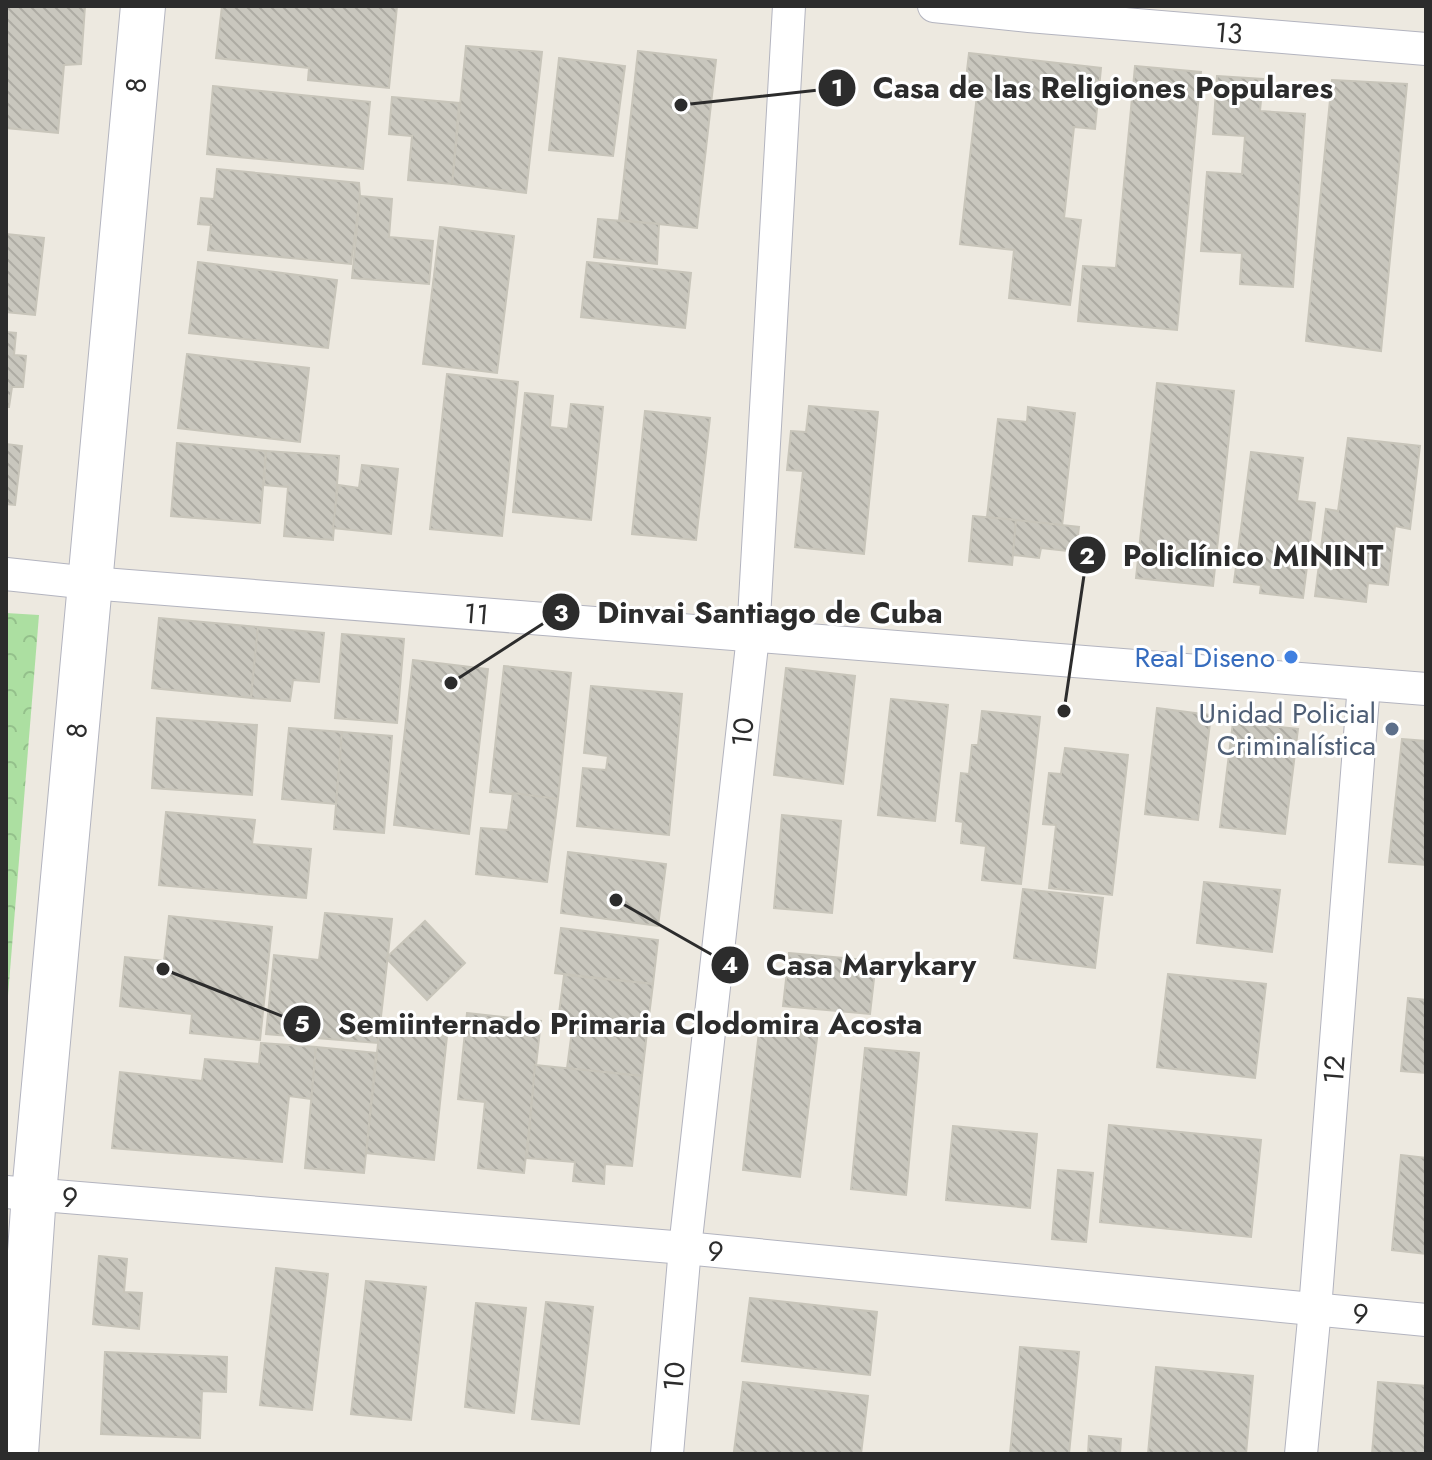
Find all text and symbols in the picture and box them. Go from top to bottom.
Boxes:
street label: 13 [1213,11,1244,54]
callout: Casa de las Religiones Populares [817,61,1349,115]
text: Casa de las Religiones Populares [873,66,1333,109]
text: 1 [831,70,843,105]
street label: 8 [115,76,157,95]
callout: Policlínico MININT [1067,528,1399,582]
text: Policlínico MININT [1123,534,1383,577]
text: 2 [1079,538,1095,573]
callout: Dinvai Santiago de Cuba [541,585,959,639]
text: Dinvai Santiago de Cuba [597,591,943,634]
street label: 11 [462,592,490,635]
text: 3 [554,595,569,630]
place label: Real Diseno [1135,637,1275,678]
marker: Real Diseno [1282,648,1300,666]
place label: Unidad Policial Criminalística [1199,693,1376,766]
street label: 10 [720,715,764,749]
marker: Unidad Policial Criminalística [1383,720,1401,738]
street label: 8 [55,721,98,740]
callout: Casa Marykary [710,938,992,992]
text: Casa Marykary [766,943,976,986]
text: 4 [722,947,738,982]
callout: Semiinternado Primaria Clodomira Acosta [282,997,938,1051]
text: Semiinternado Primaria Clodomira Acosta [338,1002,922,1045]
text: 5 [294,1006,310,1041]
street label: 12 [1312,1054,1355,1085]
street label: 9 [60,1176,80,1218]
street label: 9 [706,1230,726,1272]
street label: 9 [1350,1292,1371,1335]
street label: 10 [652,1360,695,1393]

